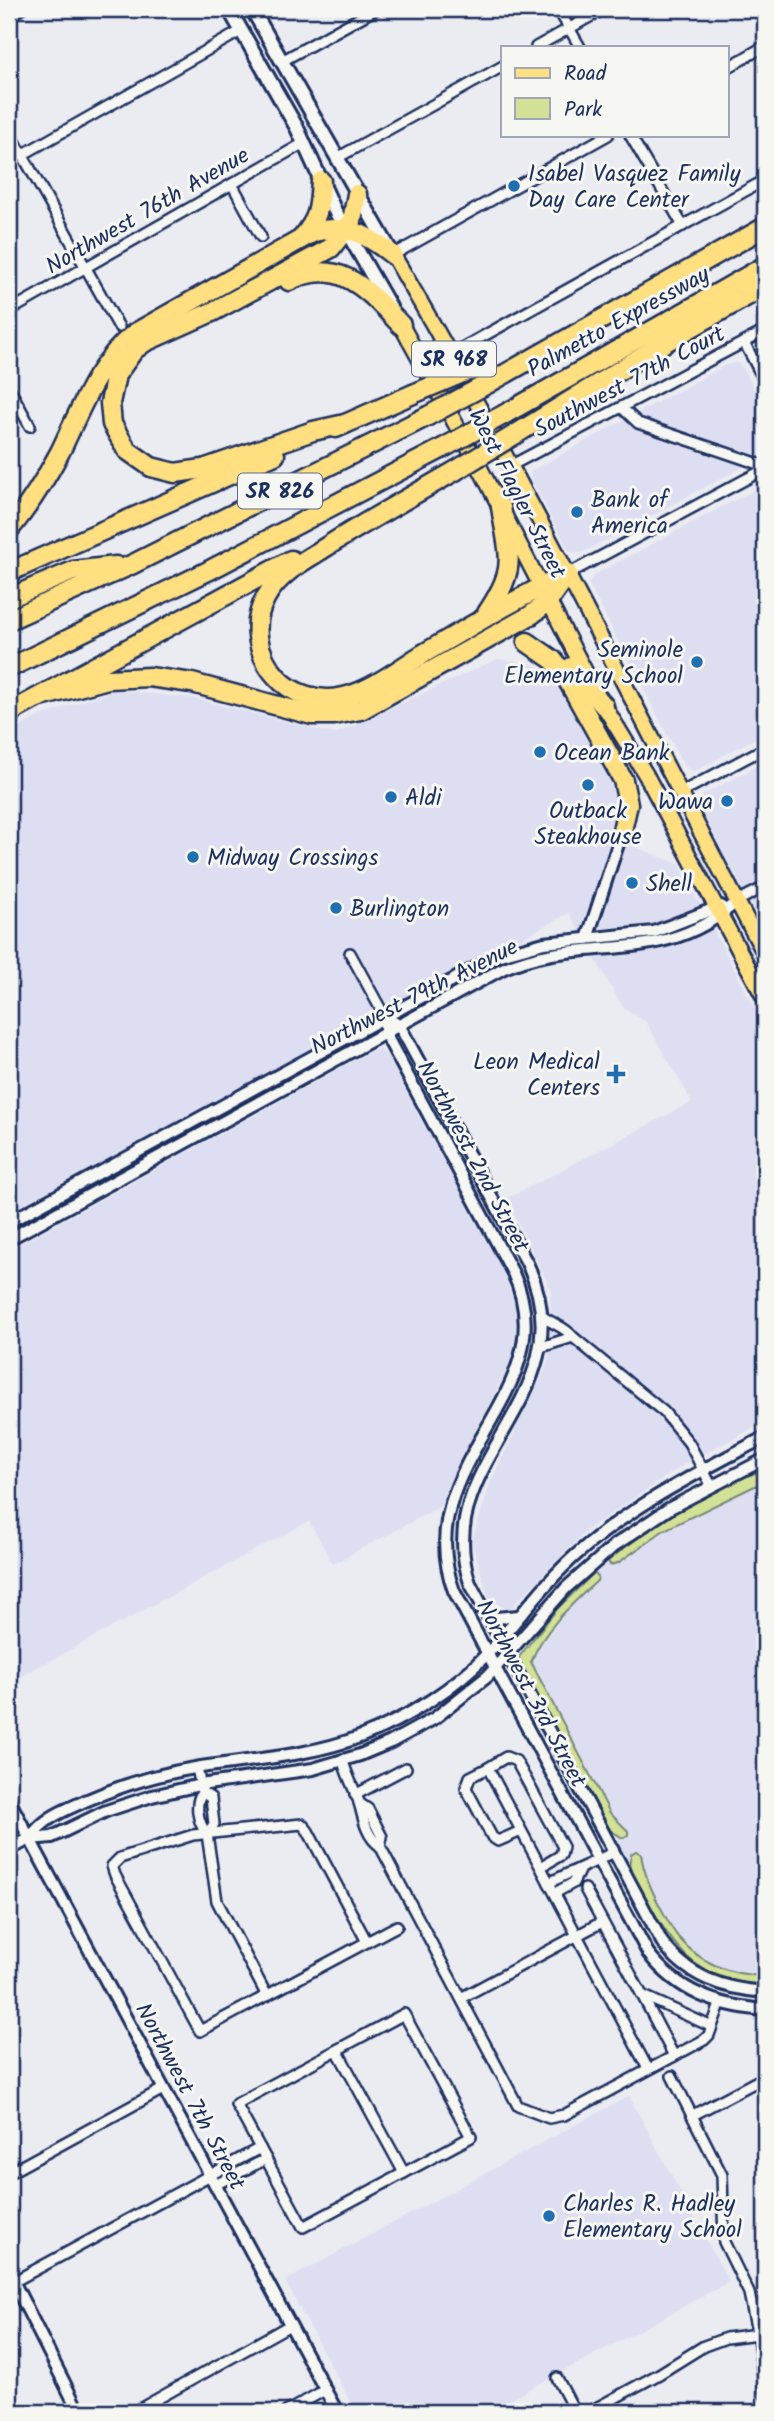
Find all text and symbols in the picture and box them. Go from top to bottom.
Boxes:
legend [501,46,728,136]
text: Road [564,58,607,91]
text: Park [564,94,602,127]
street label: Northwest 76th Avenue [39,139,257,285]
place label: Isabel Vasquez Family Day Care Center [528,157,741,219]
marker: Isabel Vasquez Family Day Care Center [506,178,522,194]
street label: Palmetto Expressway [521,257,717,388]
street label: Southwest 77th Court [528,317,733,448]
road number: SR 968 [412,342,496,376]
street label: West Flagler Street [458,403,575,586]
road number: SR 826 [238,474,322,508]
place label: Bank of America [591,483,670,545]
marker: Bank of America [569,504,585,520]
place label: Seminole Elementary School [504,633,683,695]
marker: Seminole Elementary School [689,654,705,670]
place label: Ocean Bank [554,736,670,772]
marker: Ocean Bank [532,744,548,760]
marker: Outback Steakhouse [580,777,596,793]
place label: Aldi [405,781,443,817]
place label: Wawa [658,785,713,821]
marker: Aldi [383,789,399,805]
marker: Wawa [719,793,735,809]
place label: Outback Steakhouse [535,794,642,856]
place label: Midway Crossings [207,841,378,877]
marker: Midway Crossings [185,849,201,865]
place label: Shell [646,867,693,903]
marker: Shell [624,875,640,891]
place label: Burlington [350,892,449,928]
marker: Burlington [328,900,344,916]
street label: Northwest 79th Avenue [305,930,525,1066]
place label: Leon Medical Centers [473,1045,600,1107]
street label: Northwest 2nd Street [406,1054,539,1260]
marker: Leon Medical Centers [606,1064,626,1084]
street label: Northwest 3rd Street [465,1594,596,1795]
street label: Northwest 7th Street [125,1997,254,2198]
place label: Charles R. Hadley Elementary School [563,2187,742,2249]
marker: Charles R. Hadley Elementary School [541,2208,557,2224]

